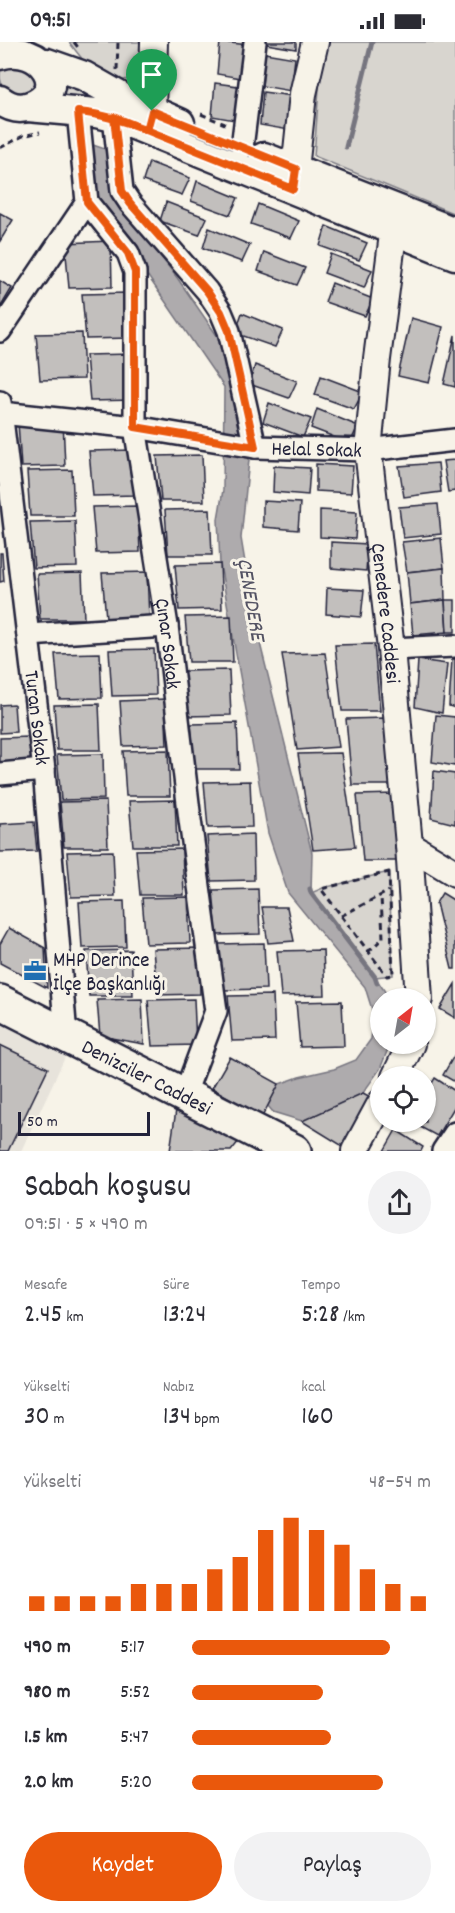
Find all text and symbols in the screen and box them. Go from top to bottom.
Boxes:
text: 09:51 [30,6,71,37]
pin [126,49,177,111]
icon: arrive [135,58,168,91]
street label: Helal Sokak [271,435,362,468]
street label: Çenedere Caddesi [361,542,406,685]
water label: ÇENEDERE [227,556,273,646]
street label: Çınar Sokak [145,596,186,691]
street label: Turan Sokak [14,669,55,767]
place label: MHP Derince İlçe Başkanlığı [53,947,165,1001]
office icon: MHP Derince İlçe Başkanlığı [22,958,48,984]
north arrow [370,988,436,1054]
map controls [370,988,436,1132]
street label: Denizciler Caddesi [75,1034,216,1125]
button: locate [370,1066,436,1132]
scale bar [18,1109,150,1136]
text: 50 m [27,1111,58,1134]
text: Sabah koşusu [24,1165,191,1212]
button: share [368,1171,431,1234]
text: 09:51 · 5 × 490 m [24,1211,148,1239]
text: Mesafe [24,1274,67,1297]
text: Süre [163,1274,190,1297]
text: Tempo [301,1274,340,1297]
text: 2.45 [24,1297,63,1334]
text: 13:24 [163,1297,206,1334]
text: 5:28 [301,1297,339,1334]
text: km [63,1306,84,1329]
text: /km [339,1306,365,1329]
text: Yükselti [24,1376,70,1399]
text: Nabız [163,1376,194,1399]
text: kcal [301,1376,326,1399]
text: 30 [24,1399,50,1436]
text: 134 [163,1399,191,1436]
text: 160 [301,1399,334,1436]
text: m [50,1408,64,1431]
text: bpm [191,1408,220,1431]
text: Yükselti [24,1469,81,1497]
text: 48–54 m [369,1469,431,1497]
text: 490 m [24,1634,71,1662]
text: 5:17 [120,1634,145,1662]
text: 980 m [24,1679,70,1707]
text: 5:52 [120,1679,151,1707]
text: 1.5 km [24,1724,67,1752]
text: 5:47 [120,1724,149,1752]
text: 2.0 km [24,1769,73,1797]
text: 5:20 [120,1769,152,1797]
button: Kaydet [24,1832,222,1901]
button: Paylaş [234,1832,431,1901]

